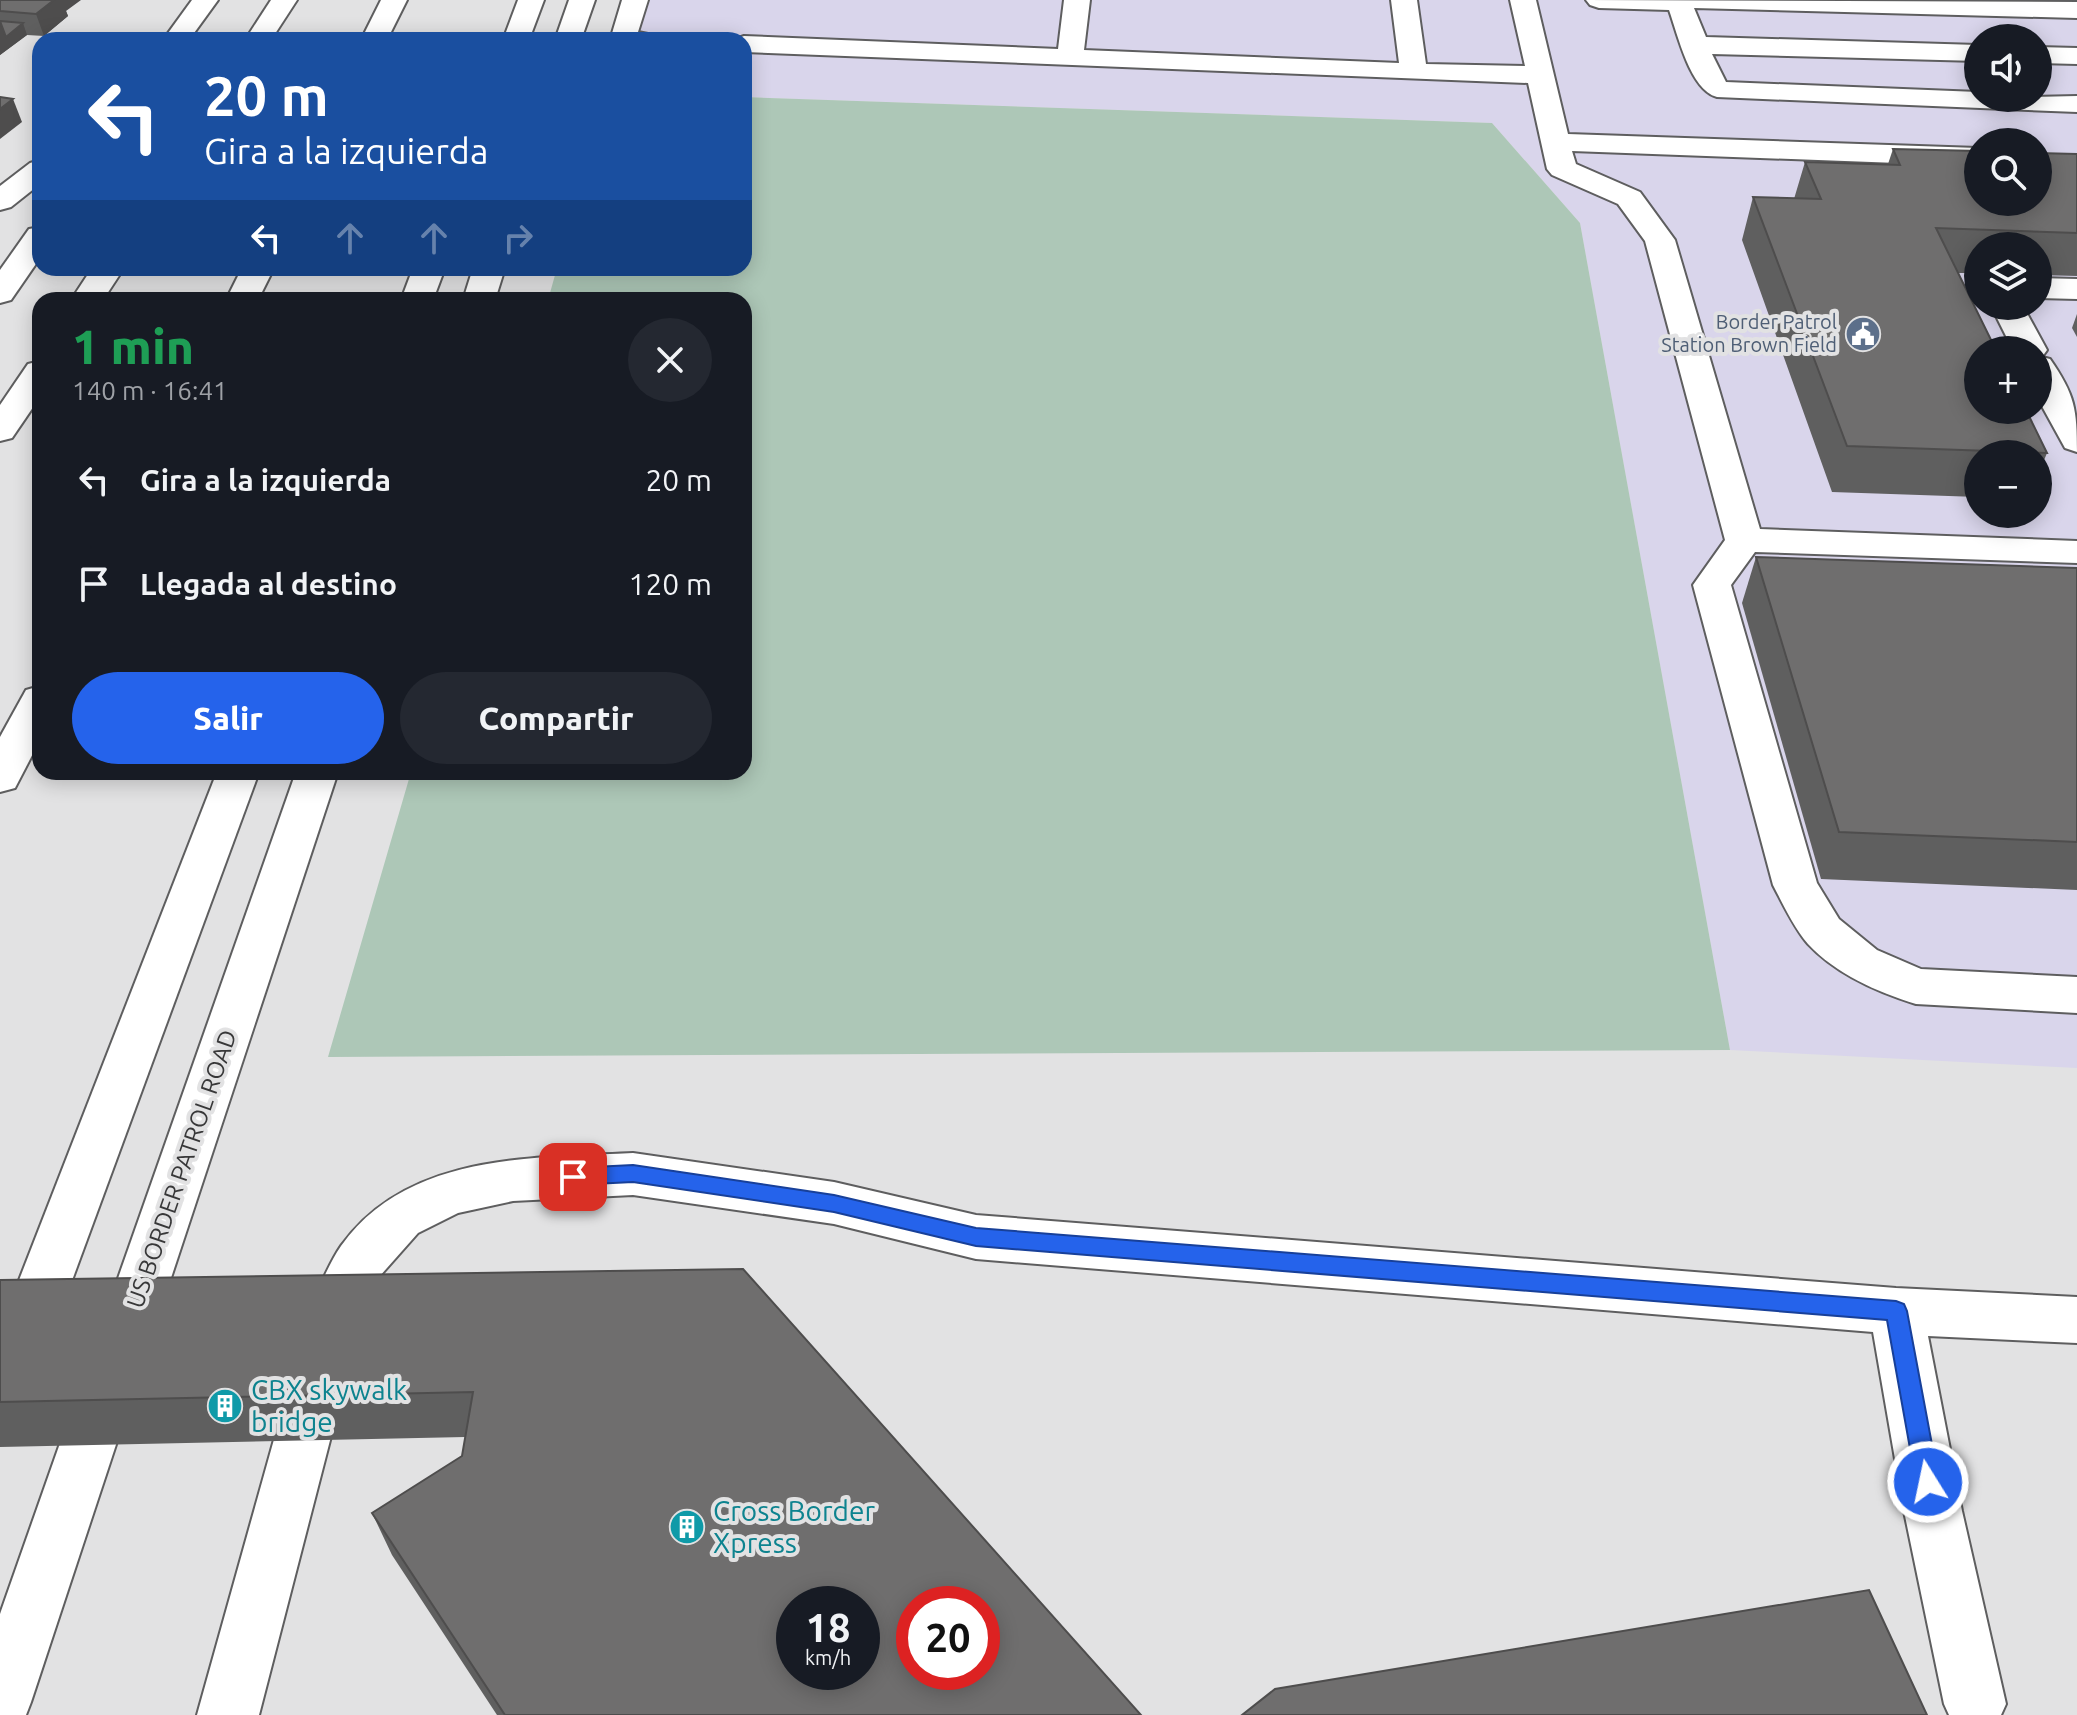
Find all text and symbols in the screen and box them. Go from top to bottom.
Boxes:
map controls [1964,24,2052,528]
button: sound [1964,24,2052,112]
icon: left [72,64,176,168]
text: 20 m [204,64,329,127]
button: search [1964,128,2052,216]
text: Gira a la izquierda [204,130,488,171]
icon: left [244,216,288,260]
icon: ahead [328,216,372,260]
icon: ahead [412,216,456,260]
icon: right [496,216,540,260]
button: layers [1964,232,2052,320]
place label: Border Patrol Station Brown Field [1661,310,1837,356]
public building icon: Border Patrol Station Brown Field [1844,315,1882,353]
button: close [628,318,712,402]
text: 1 min [72,319,194,373]
button: + [1964,336,2052,424]
text: 140 m · 16:41 [72,376,228,405]
button: − [1964,440,2052,528]
icon: left [72,458,116,502]
text: Gira a la izquierda [140,463,391,497]
text: 20 m [645,463,712,497]
icon: arrive [72,562,116,606]
text: Llegada al destino [140,567,397,601]
text: 120 m [628,567,712,601]
button: Salir [72,672,384,764]
button: Compartir [400,672,712,764]
street label: US BORDER PATROL ROAD [121,1026,242,1311]
pin [539,1143,607,1211]
icon: arrive [551,1155,595,1199]
place label: CBX skywalk bridge [251,1374,407,1437]
building icon: CBX skywalk bridge [206,1387,244,1425]
position arrow [1886,1440,1970,1524]
place label: Cross Border Xpress [713,1495,875,1558]
building icon: Cross Border Xpress [668,1508,706,1546]
speed limit sign: 20 [896,1586,1000,1690]
text: 18 [805,1605,851,1650]
text: km/h [805,1646,851,1669]

